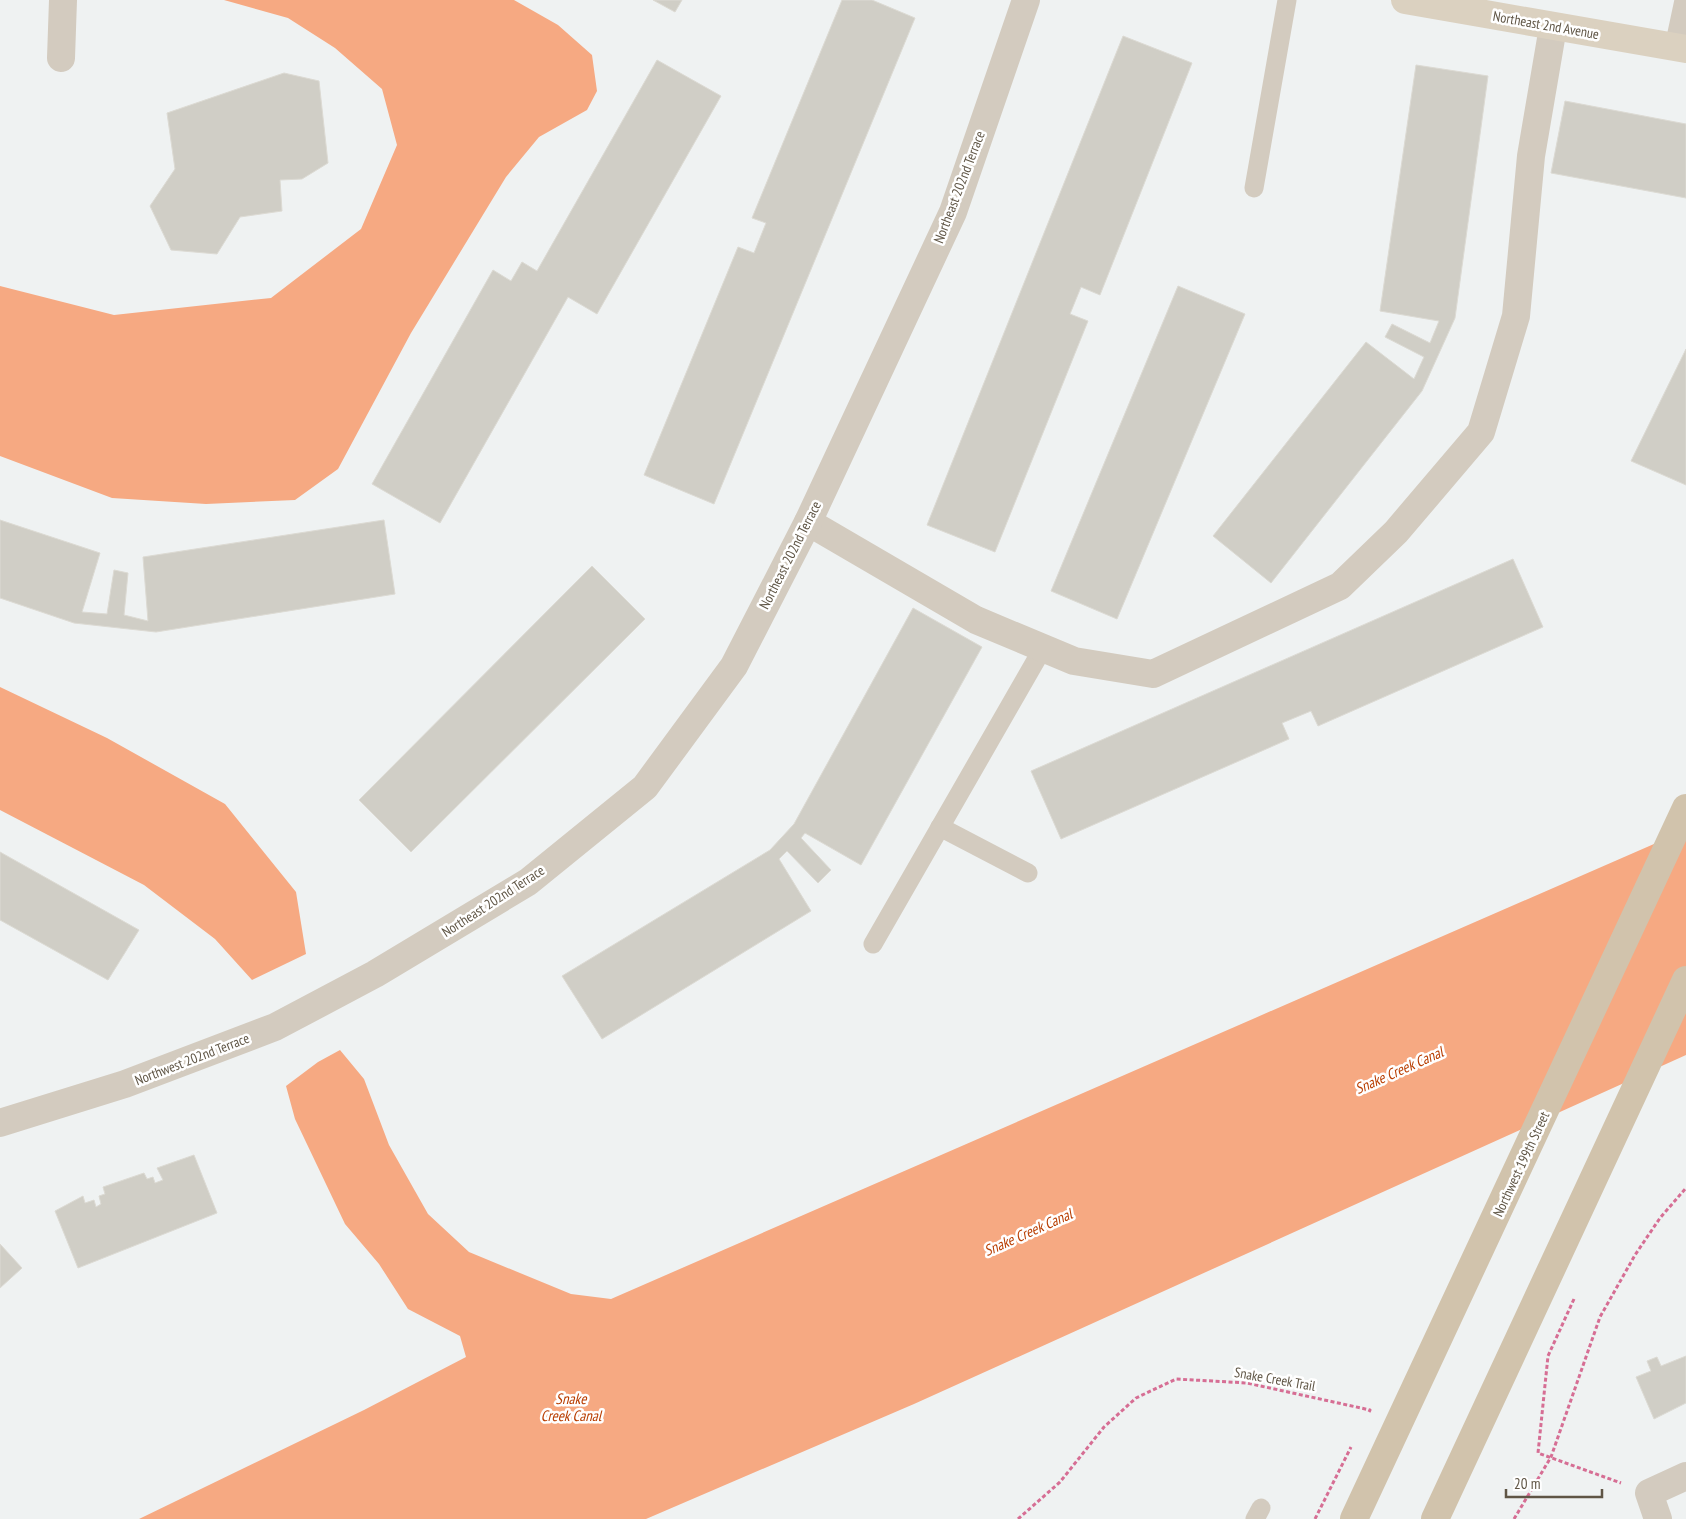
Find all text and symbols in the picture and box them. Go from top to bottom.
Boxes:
street label: Northeast 2nd Avenue [1492,7,1601,43]
street label: Northeast 202nd Terrace [929,128,989,246]
street label: Northeast 202nd Terrace [755,498,825,612]
street label: Northeast 202nd Terrace [438,861,548,941]
street label: Northwest 202nd Terrace [132,1029,252,1089]
water label: Snake Creek Canal [1352,1041,1447,1098]
street label: Northwest 199th Street [1489,1108,1553,1220]
water label: Snake Creek Canal [981,1203,1076,1260]
street label: Snake Creek Trail [1233,1363,1318,1395]
water label: Snake Creek Canal [541,1389,603,1425]
scale bar [1506,1466,1602,1498]
text: 20 m [1514,1474,1540,1493]

